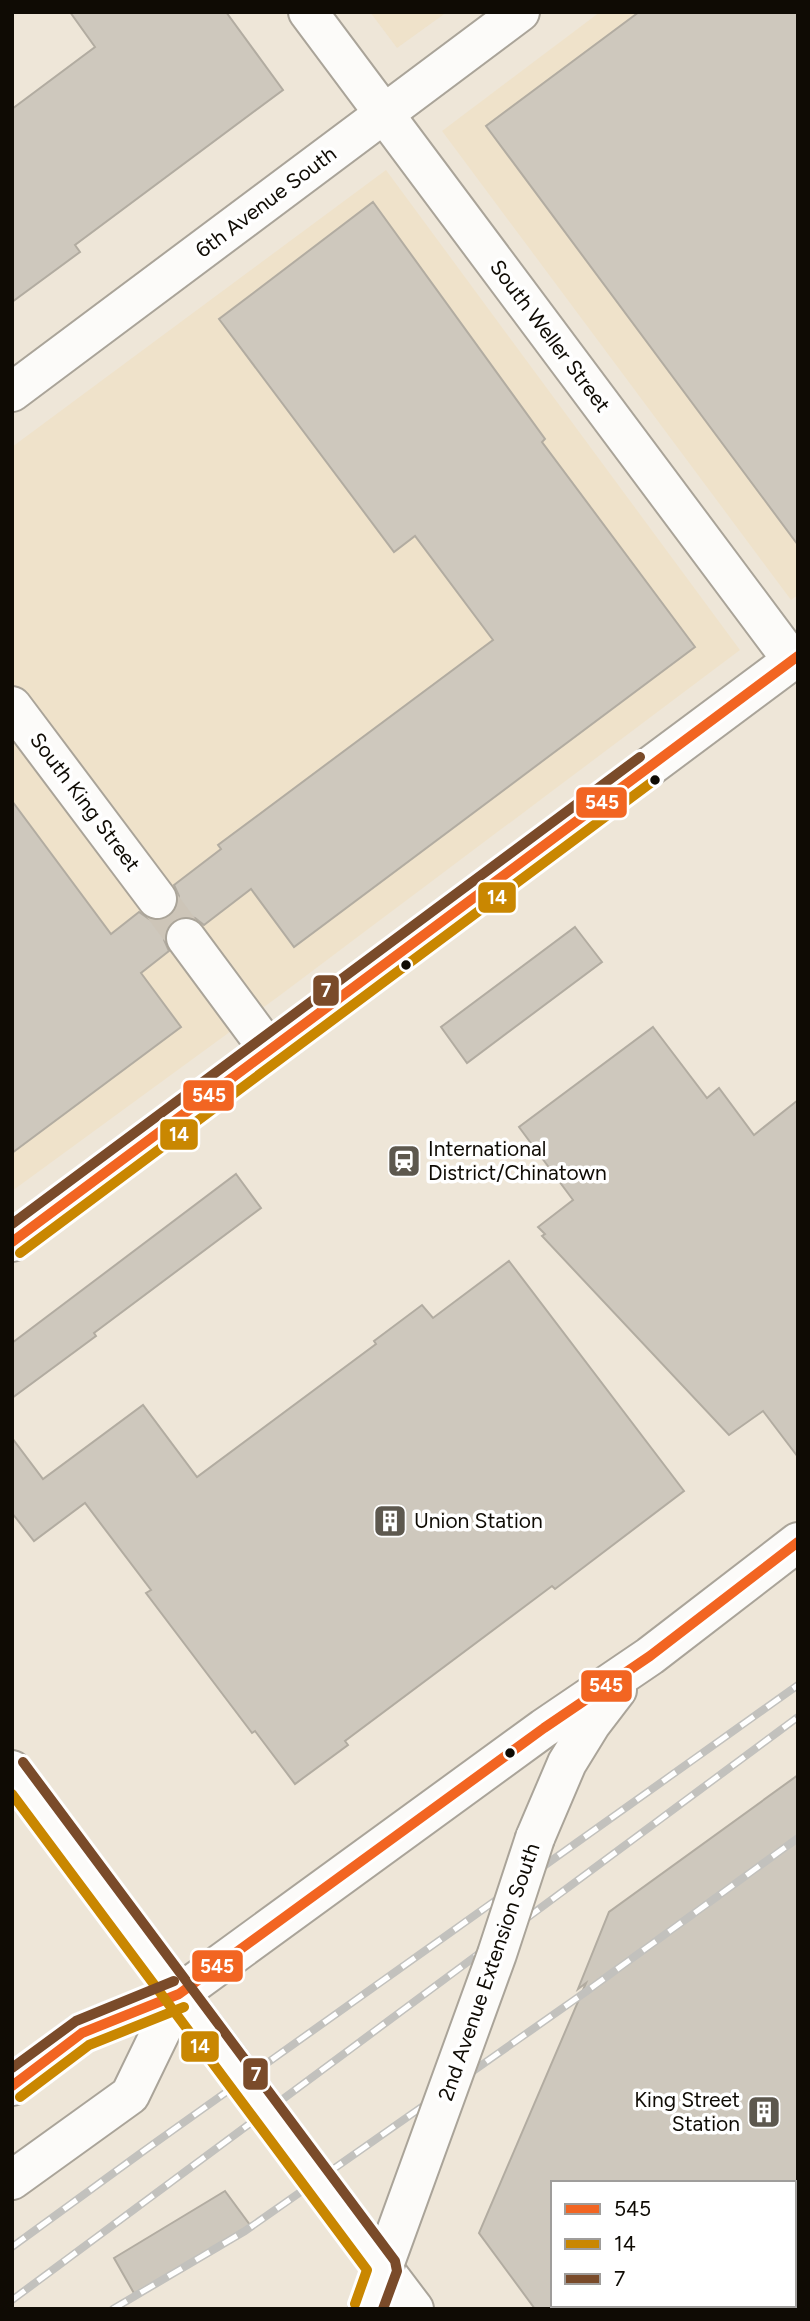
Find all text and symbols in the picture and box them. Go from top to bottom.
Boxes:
street label: 6th Avenue South [191,141,341,263]
street label: South Weller Street [485,255,616,417]
street label: South King Street [25,727,146,876]
unlabelled marker [648,773,662,787]
line badge: 545 [575,786,628,819]
text: 545 [585,791,619,814]
line badge: 14 [477,881,517,914]
text: 14 [487,886,507,909]
unlabelled marker [399,958,413,972]
line badge: 7 [312,974,340,1007]
text: 7 [321,979,331,1002]
line badge: 545 [182,1079,235,1112]
text: 545 [192,1084,226,1107]
line badge: 14 [159,1118,199,1151]
text: 14 [169,1123,189,1146]
place label: International District/Chinatown [428,1136,607,1185]
station icon: International District/Chinatown [385,1142,423,1180]
building icon: Union Station [371,1502,409,1540]
place label: Union Station [414,1508,543,1533]
line badge: 545 [580,1669,633,1703]
text: 545 [589,1674,623,1697]
unlabelled marker [503,1746,517,1760]
street label: 2nd Avenue Extension South [433,1840,544,2104]
line badge: 545 [191,1949,244,1983]
text: 545 [200,1955,234,1978]
line badge: 14 [180,2030,220,2063]
text: 14 [190,2035,210,2058]
line badge: 7 [242,2057,269,2091]
text: 7 [251,2063,261,2086]
place label: King Street Station [634,2087,740,2136]
building icon: King Street Station [745,2093,783,2131]
legend [551,2181,796,2307]
text: 545 [614,2196,651,2221]
text: 14 [614,2231,636,2256]
text: 7 [614,2266,625,2291]

